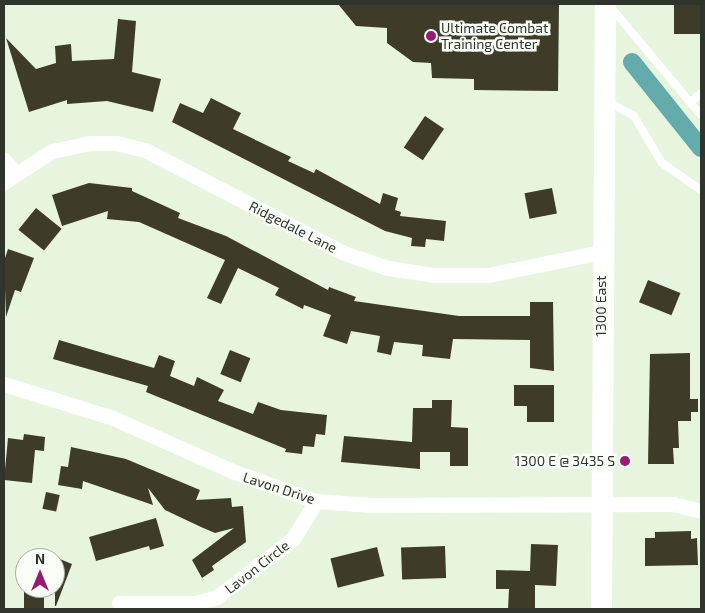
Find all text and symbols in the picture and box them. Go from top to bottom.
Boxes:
place label: Ultimate Combat Training Center [441,20,548,52]
marker: Ultimate Combat Training Center [425,30,437,42]
street label: Ridgedale Lane [246,198,340,256]
street label: 1300 East [593,275,609,337]
place label: 1300 E @ 3435 S [515,453,615,469]
marker: 1300 E @ 3435 S [619,455,631,467]
street label: Lavon Drive [241,468,317,508]
street label: Lavon Circle [222,537,292,597]
north arrow [15,548,65,598]
text: N [35,550,45,567]

